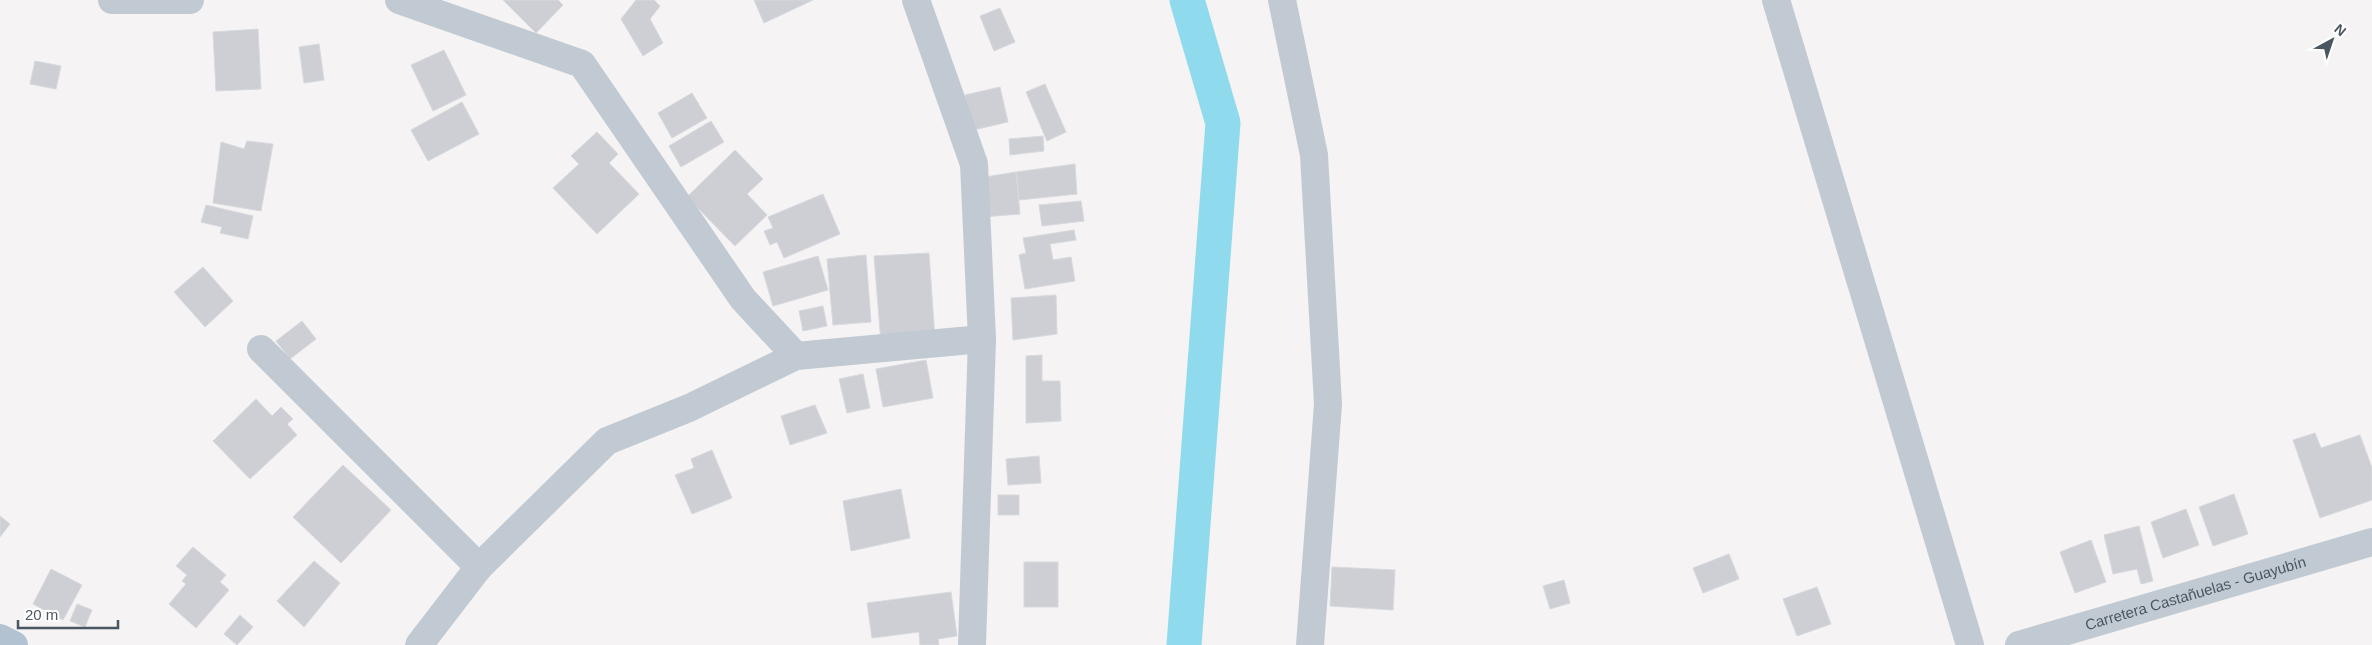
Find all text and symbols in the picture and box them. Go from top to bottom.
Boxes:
north arrow [2307,15,2357,65]
text: N [2331,21,2349,39]
street label: Carretera Castañuelas - Guayubín [2083,553,2308,633]
scale bar [18,598,118,630]
text: 20 m [25,606,58,623]

